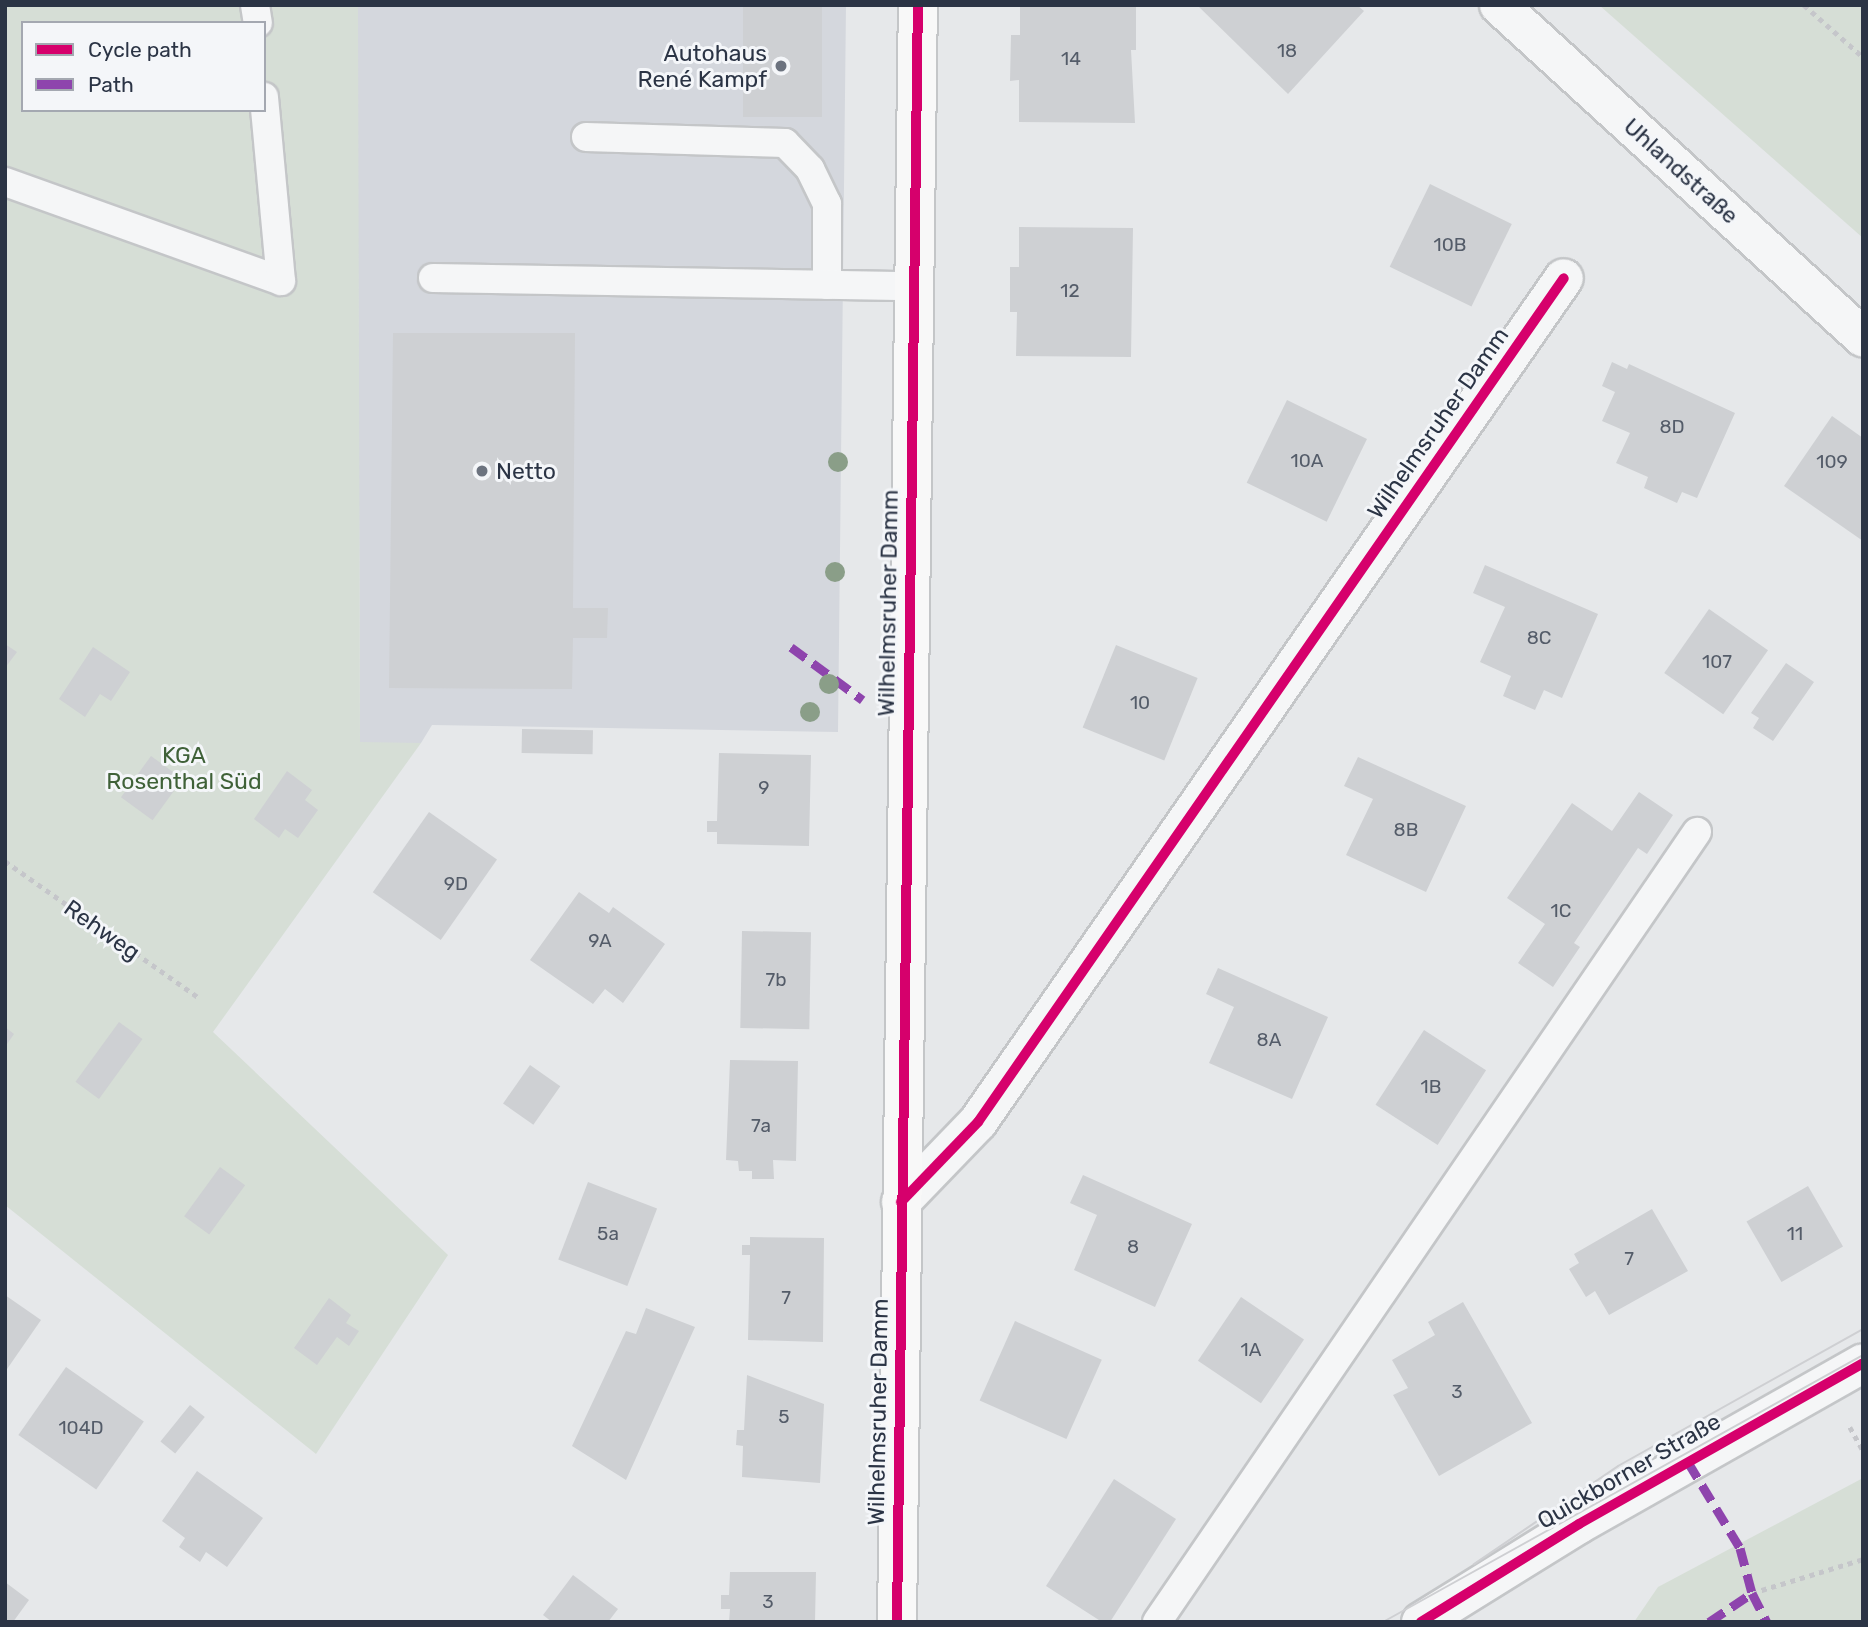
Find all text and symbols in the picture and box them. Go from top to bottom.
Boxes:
legend [21,21,266,112]
text: Cycle path [88,37,192,62]
place label: Autohaus René Kampf [638,39,767,93]
house number: 18 [1277,40,1297,62]
house number: 14 [1061,48,1081,70]
marker: Autohaus René Kampf [773,58,789,74]
text: Path [88,72,134,97]
street label: Uhlandstraße [1618,112,1744,230]
house number: 10B [1434,234,1466,256]
house number: 12 [1060,280,1080,302]
street label: Wilhelmsruher Damm [1361,322,1515,524]
house number: 8D [1659,416,1685,438]
house number: 10A [1291,450,1323,472]
house number: 109 [1816,451,1848,473]
place label: Netto [496,457,556,485]
marker: Netto [474,463,490,479]
street label: Wilhelmsruher Damm [872,489,904,717]
house number: 8C [1527,627,1551,649]
house number: 107 [1702,651,1732,673]
house number: 10 [1130,692,1150,714]
park label: KGA Rosenthal Süd [106,741,262,795]
house number: 9 [758,777,770,799]
house number: 8B [1394,819,1418,841]
house number: 9D [444,873,468,895]
street label: Rehweg [59,894,145,966]
house number: 1C [1551,900,1571,922]
house number: 9A [588,930,612,952]
house number: 7b [765,969,787,991]
house number: 8A [1257,1029,1281,1051]
house number: 1B [1421,1076,1441,1098]
house number: 7a [751,1115,771,1137]
house number: 5a [597,1223,619,1245]
house number: 11 [1787,1223,1803,1245]
house number: 8 [1127,1236,1139,1258]
house number: 7 [1624,1248,1634,1270]
house number: 7 [781,1287,791,1309]
street label: Wilhelmsruher Damm [862,1298,894,1526]
house number: 1A [1241,1339,1261,1361]
house number: 3 [1451,1381,1463,1403]
house number: 5 [778,1406,790,1428]
street label: Quickborner Straße [1532,1407,1726,1535]
house number: 104D [58,1417,104,1439]
house number: 3 [762,1591,774,1613]

